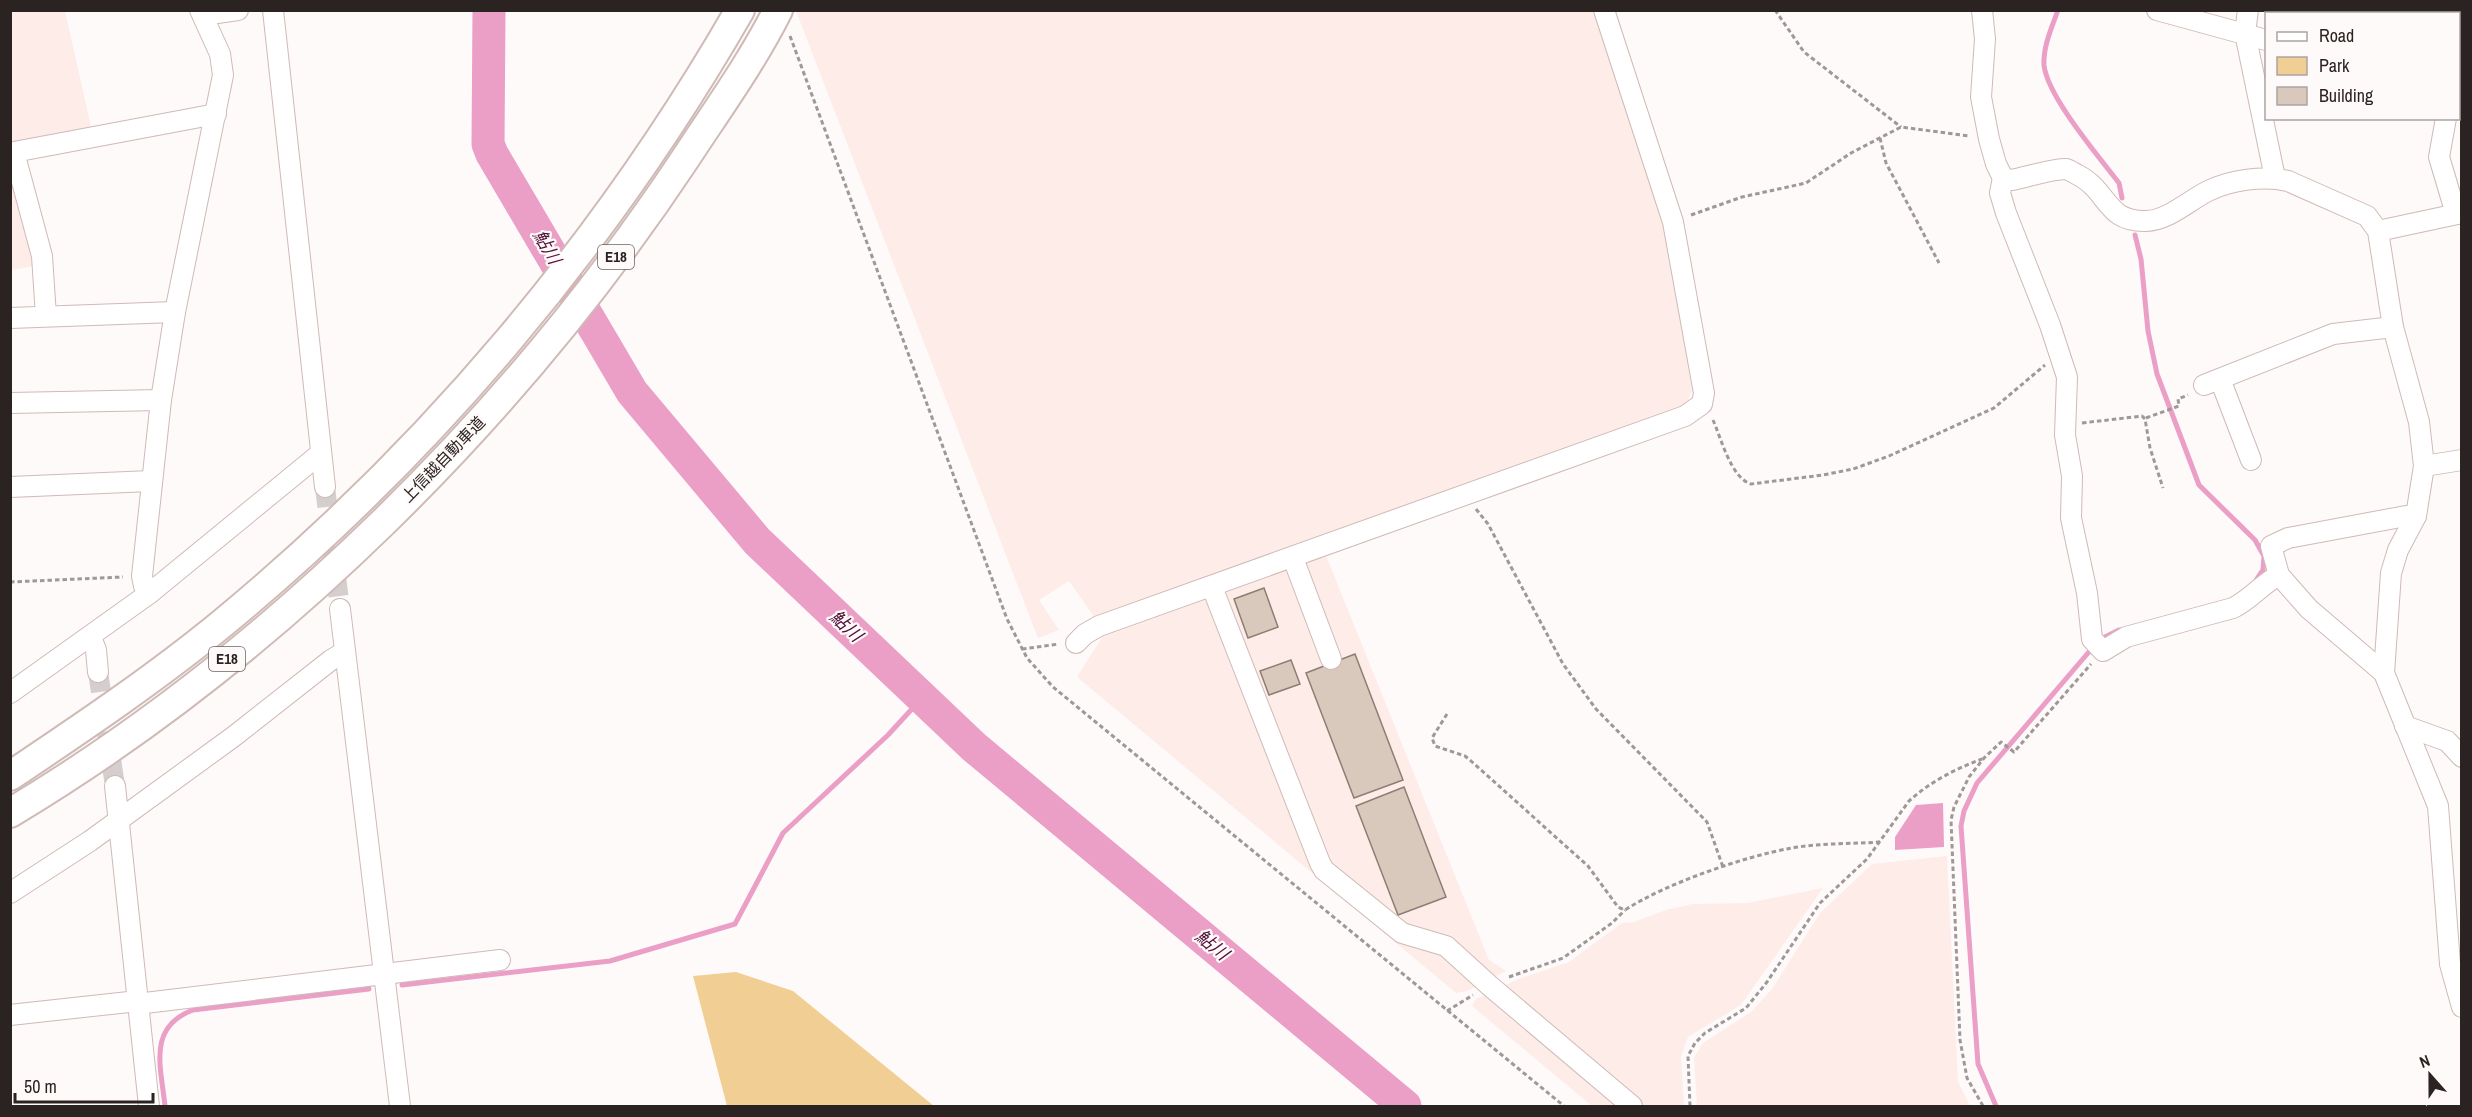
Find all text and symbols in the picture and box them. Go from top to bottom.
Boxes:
legend [2265,12,2460,120]
text: Road [2319,23,2354,48]
text: Park [2319,53,2350,78]
text: Building [2319,83,2374,108]
water label: 鮎川 [528,225,568,270]
road number: E18 [598,245,634,269]
street label: 上信越自動車道 [396,411,490,507]
water label: 鮎川 [825,604,869,648]
road number: E18 [209,647,245,671]
water label: 鮎川 [1190,923,1236,967]
north arrow [2400,1045,2460,1105]
text: N [2416,1049,2433,1073]
scale bar [15,1066,153,1104]
text: 50 m [24,1074,57,1099]

